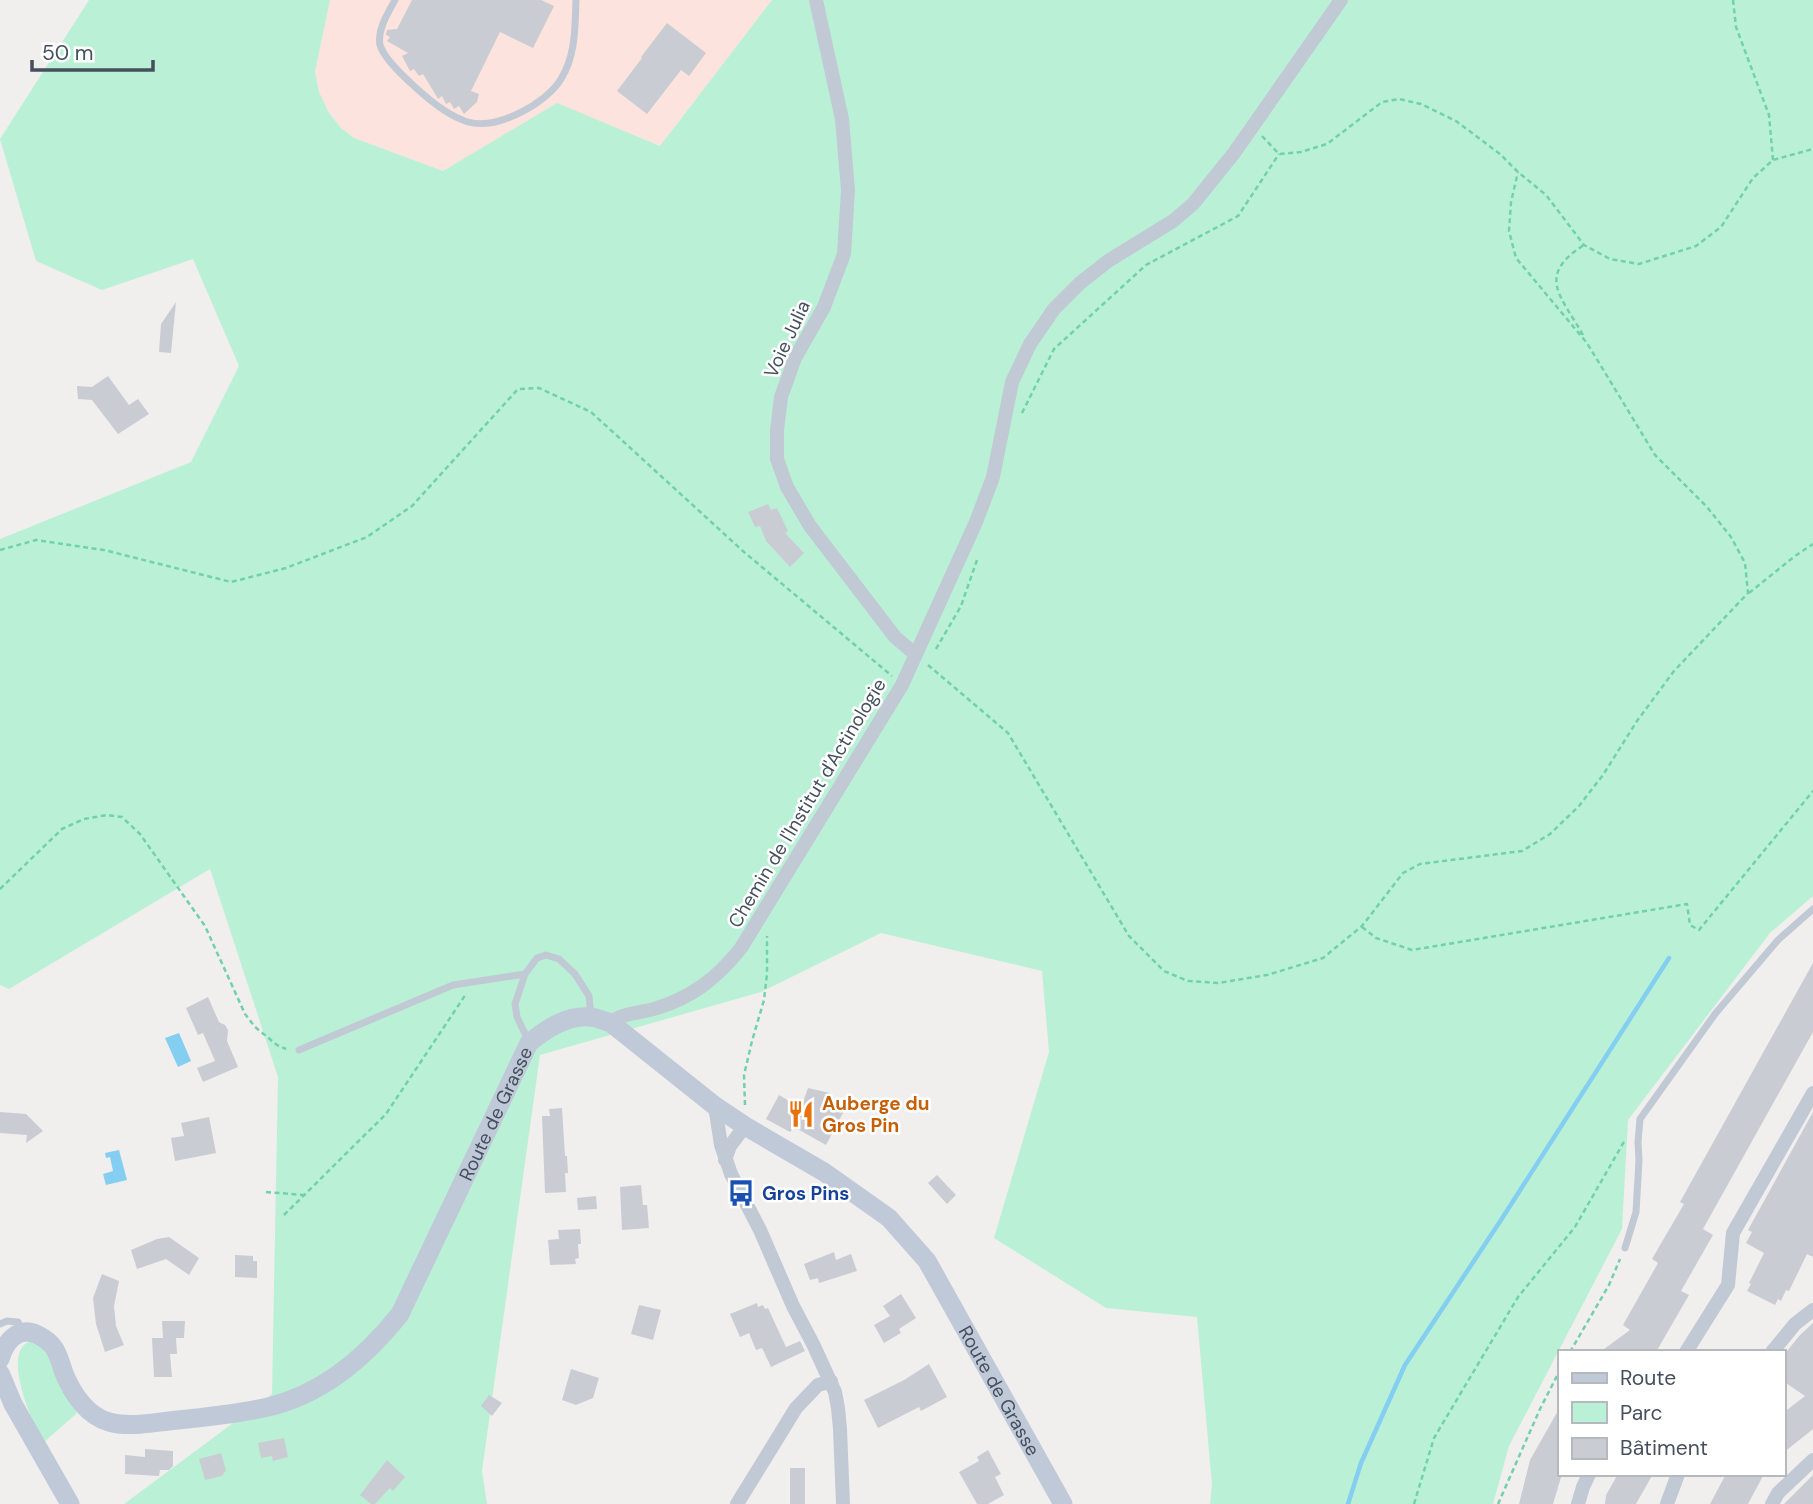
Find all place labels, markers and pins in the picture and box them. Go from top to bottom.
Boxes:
place label: Auberge du Gros Pin [822,1091,929,1138]
restaurant icon: Auberge du Gros Pin [786,1099,816,1129]
bus stop icon: Gros Pins [726,1178,756,1208]
place label: Gros Pins [762,1181,849,1206]

